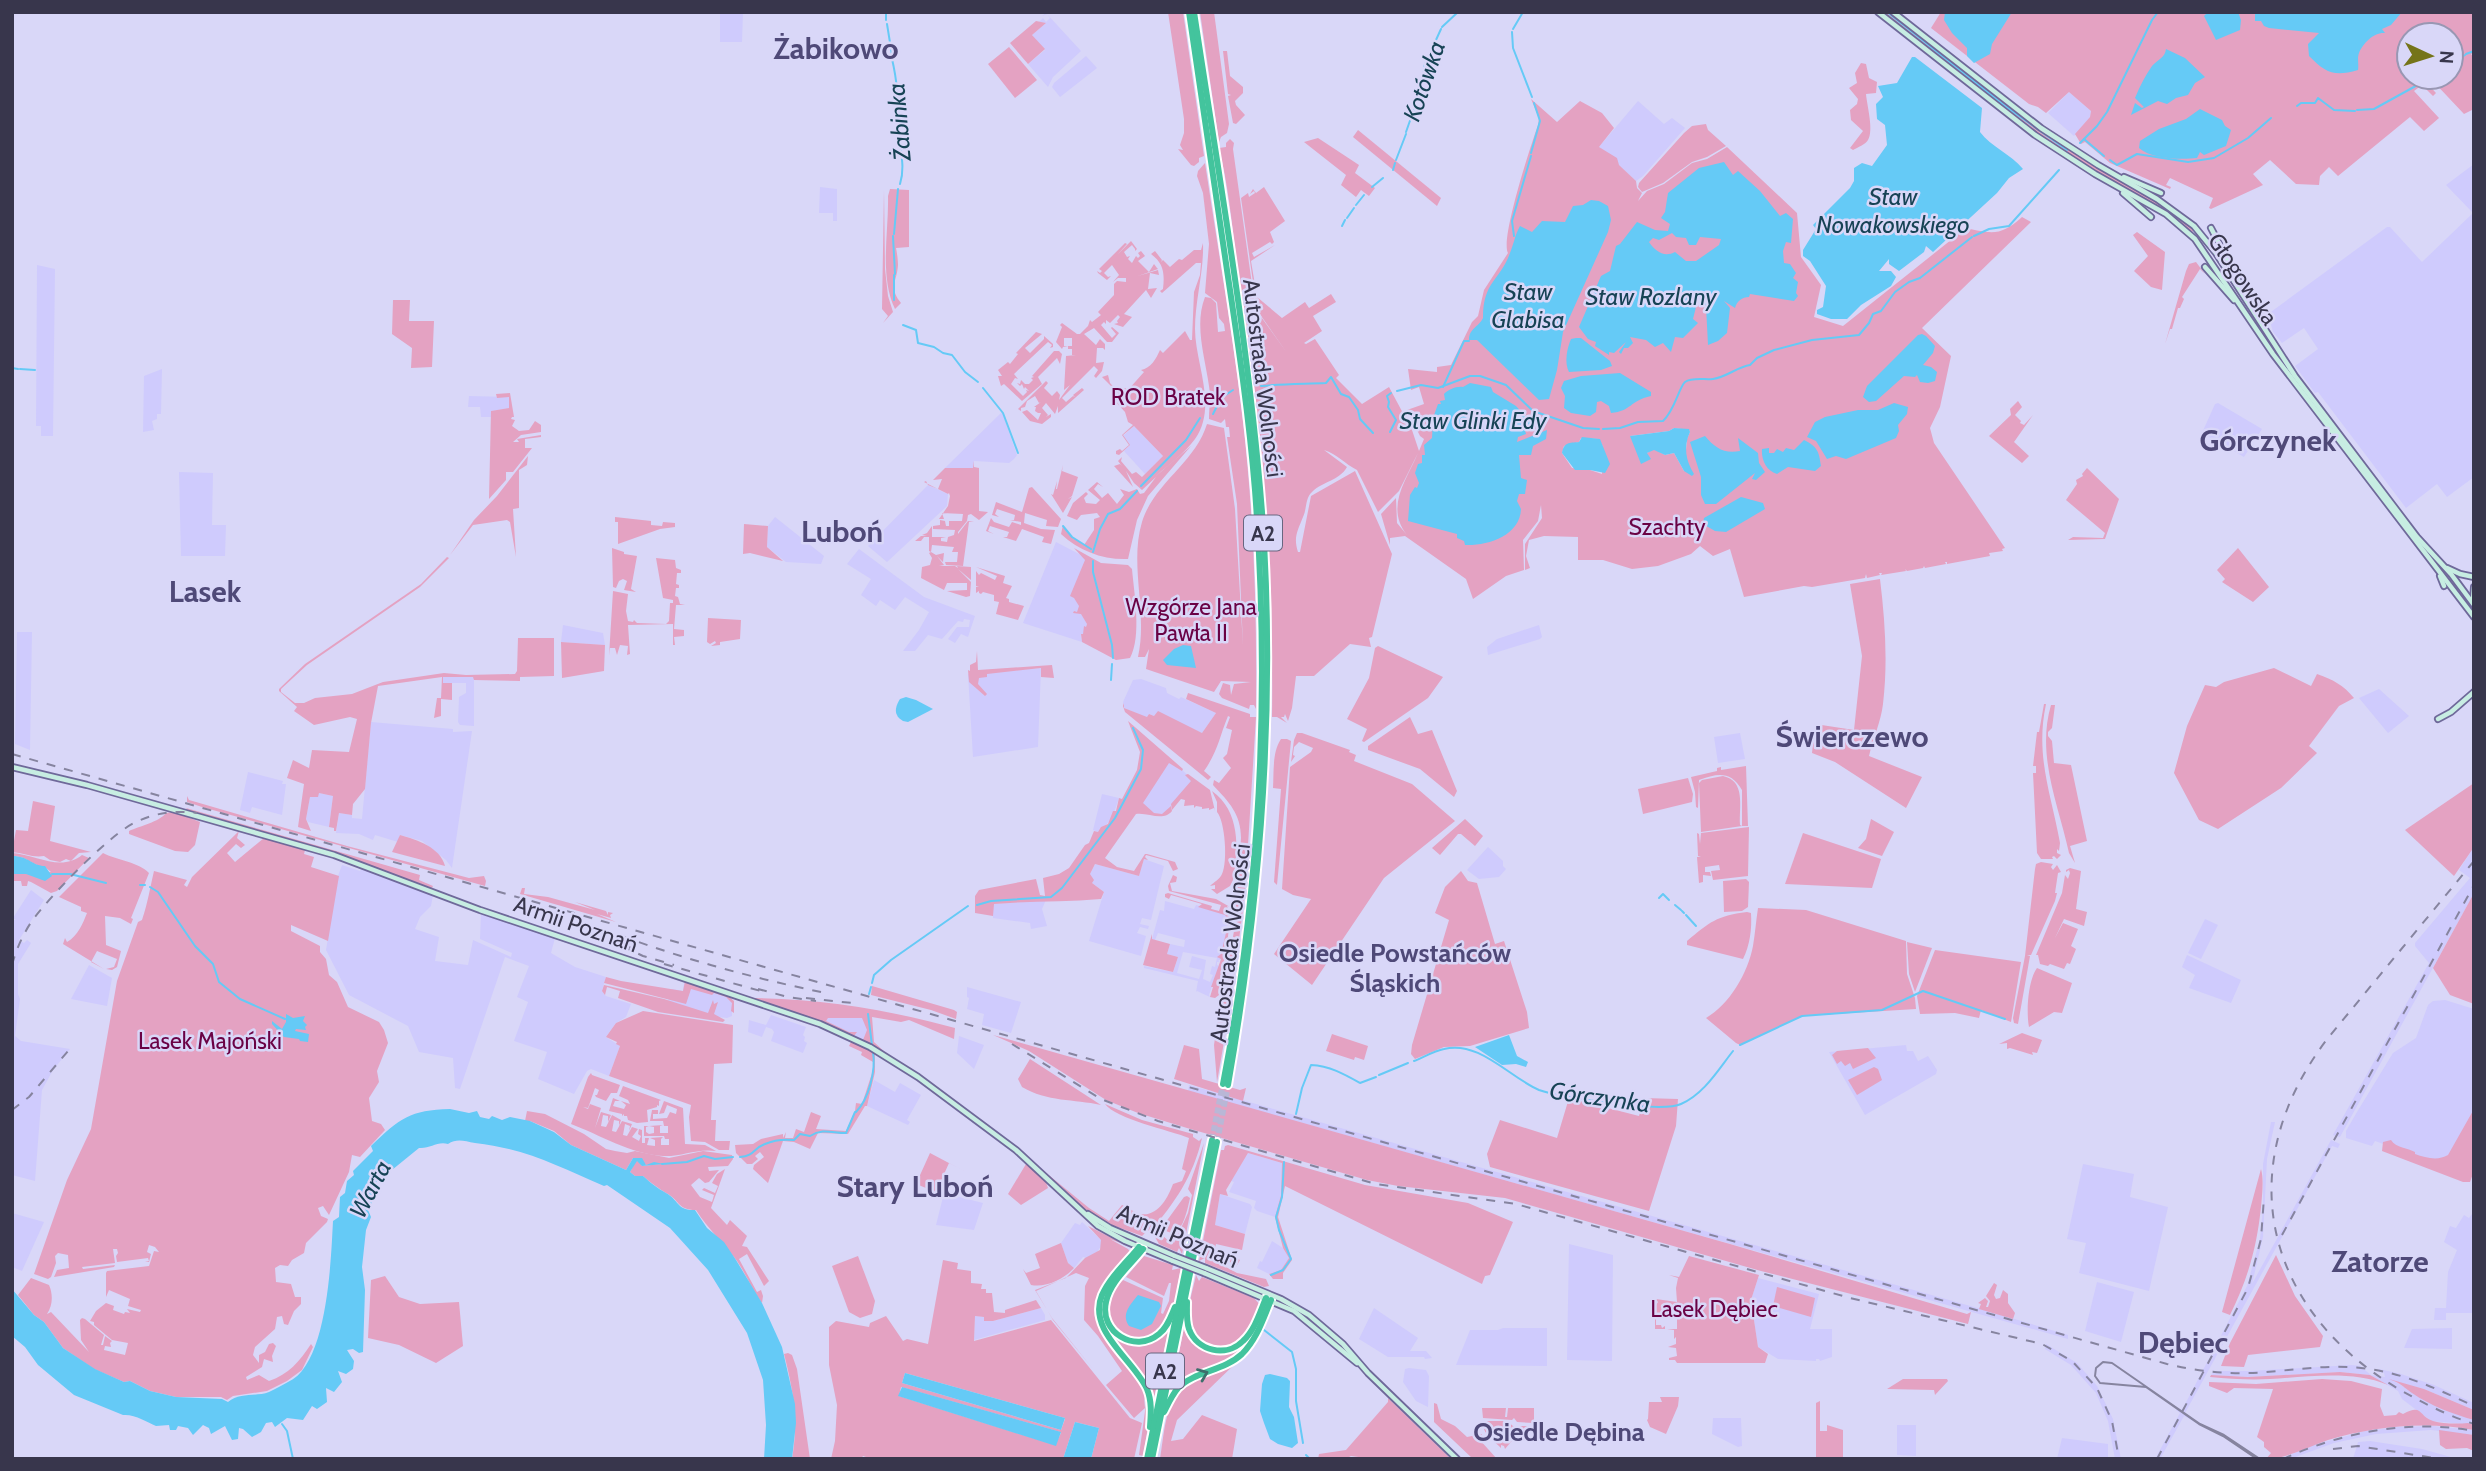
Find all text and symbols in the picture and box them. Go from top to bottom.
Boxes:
north arrow [2395,21,2465,91]
district label: Żabikowo [773,30,899,67]
water label: Kotówka [1397,37,1451,125]
text: N [2435,50,2458,65]
water label: Żabinka [881,82,917,163]
water label: Staw Nowakowskiego [1816,182,1970,239]
street label: Głogowska [2202,228,2284,330]
street label: Autostrada Wolności [1237,277,1289,479]
water label: Staw Glabisa [1491,277,1565,334]
water label: Staw Rozlany [1586,282,1717,311]
park label: ROD Bratek [1111,383,1226,411]
water label: Staw Glinki Edy [1399,406,1548,435]
district label: Górczynek [2200,422,2337,459]
district label: Luboń [801,513,883,550]
park label: Szachty [1628,513,1706,541]
road number: A2 [1244,516,1282,550]
district label: Lasek [169,573,242,610]
park label: Wzgórze Jana Pawła II [1125,593,1257,647]
district label: Świerczewo [1775,718,1929,755]
street label: Autostrada Wolności [1204,842,1256,1044]
street label: Armii Poznań [510,890,642,958]
district label: Osiedle Powstańców Śląskich [1279,937,1511,999]
park label: Lasek Majoński [138,1027,282,1055]
water label: Górczynka [1548,1076,1652,1118]
water label: Warta [343,1155,397,1223]
district label: Stary Luboń [836,1168,994,1205]
street label: Armii Poznań [1113,1198,1243,1274]
district label: Zatorze [2331,1243,2429,1280]
park label: Lasek Dębiec [1650,1295,1778,1323]
district label: Dębiec [2138,1324,2228,1361]
road number: A2 [1146,1354,1184,1388]
one-way arrow [1197,1369,1209,1383]
district label: Osiedle Dębina [1473,1416,1645,1448]

